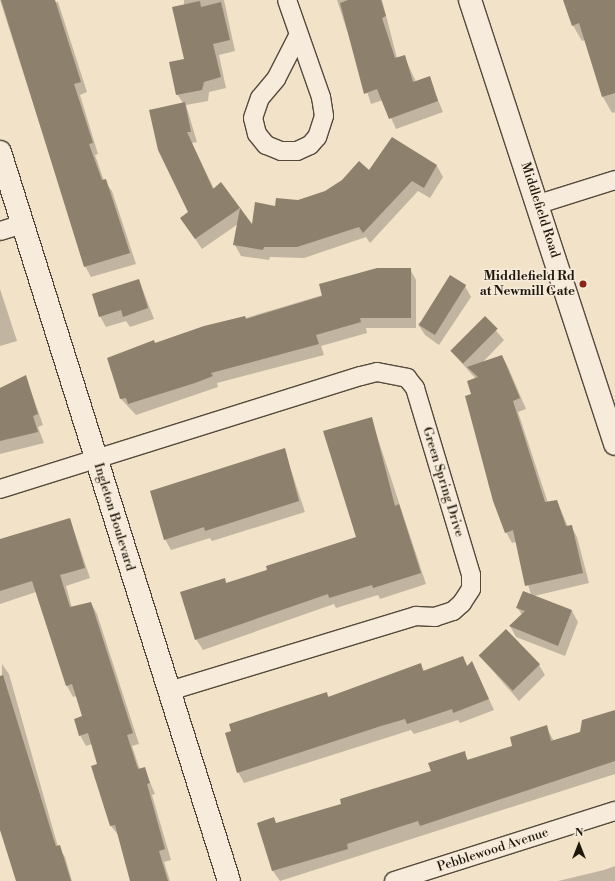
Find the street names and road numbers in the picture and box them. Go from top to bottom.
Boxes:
street label: Middlefield Road [517,160,563,260]
street label: Green Spring Drive [419,425,467,539]
street label: Ingleton Boulevard [90,461,138,573]
street label: Pebblewood Avenue [435,825,551,875]

